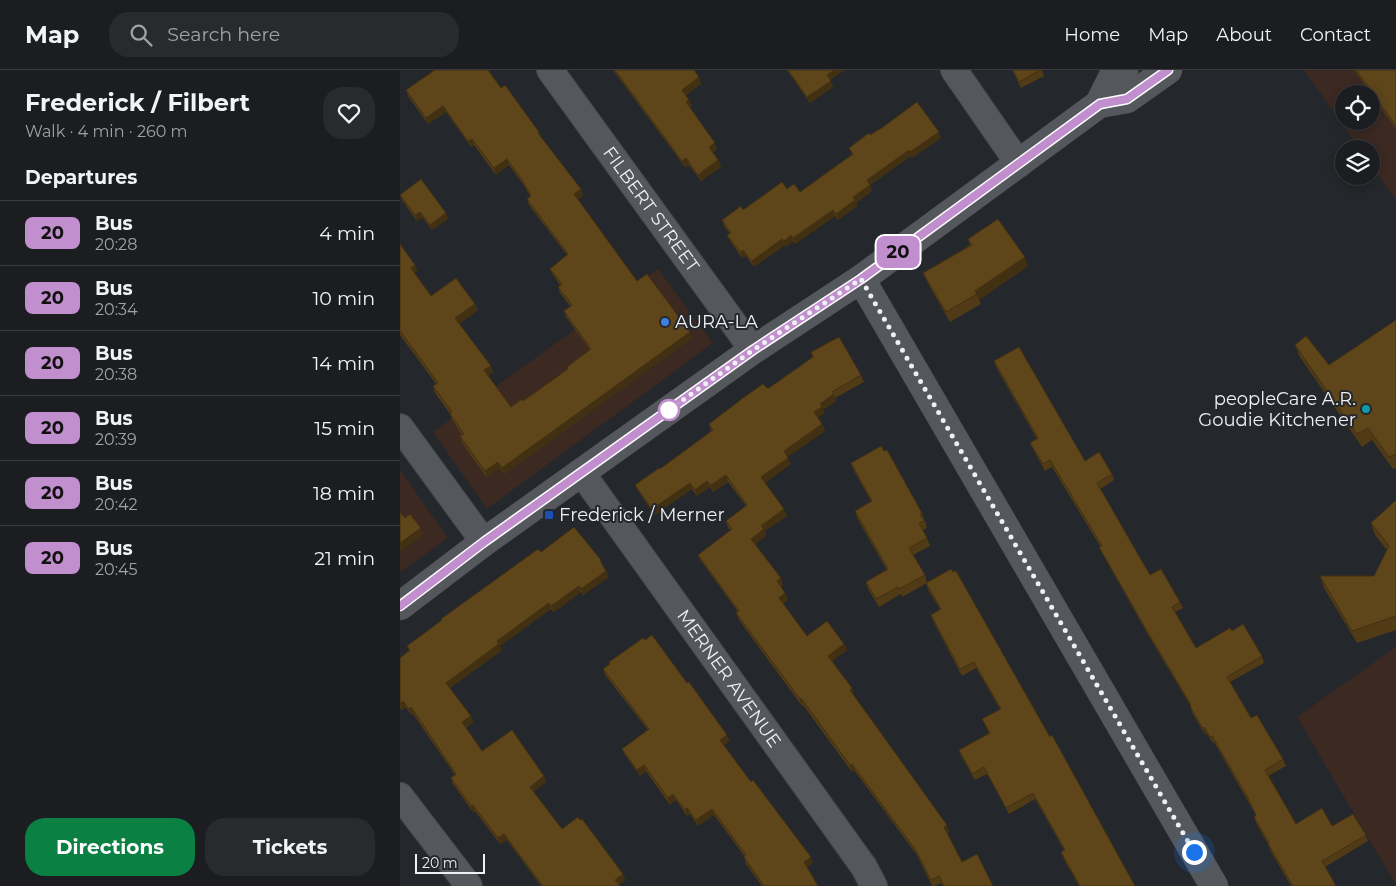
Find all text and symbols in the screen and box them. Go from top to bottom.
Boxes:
search box [109,12,459,57]
text: Map [25,20,79,49]
icon: search [127,21,155,49]
text: Search here [167,23,280,46]
text: Home [1064,24,1120,46]
text: Map [1148,24,1188,46]
text: About [1216,24,1272,46]
text: Contact [1300,24,1371,46]
map controls [1335,85,1380,185]
button: locate [1335,85,1380,130]
button: heart [323,87,375,139]
text: Frederick / Filbert [25,88,250,117]
text: Walk · 4 min · 260 m [25,122,187,141]
button: layers [1335,140,1380,185]
street label: FILBERT STREET [598,142,704,277]
text: Departures [25,166,137,189]
text: Bus [95,212,133,235]
text: 20 [41,222,64,244]
text: 4 min [319,222,375,245]
text: 20:28 [95,235,137,254]
line badge: 20 [876,236,920,268]
text: 20 [887,241,909,263]
text: Bus [95,277,133,300]
text: 20 [41,287,64,309]
text: 10 min [312,287,375,310]
text: 20:34 [95,300,138,319]
place label: AURA-LA [675,311,758,333]
marker: AURA-LA [659,316,671,328]
text: Bus [95,342,133,365]
text: 20 [41,352,64,374]
text: 14 min [312,352,375,375]
text: 20:38 [95,365,137,384]
place label: peopleCare A.R. Goudie Kitchener [1198,388,1356,431]
unlabelled marker [658,399,680,421]
marker: peopleCare A.R. Goudie Kitchener [1360,403,1372,415]
text: Bus [95,407,133,430]
text: 20 [41,417,64,439]
text: 15 min [314,417,375,440]
text: 20:39 [95,430,137,449]
text: Bus [95,472,133,495]
text: 20 [41,482,64,504]
text: 18 min [313,482,375,505]
text: 20:42 [95,495,138,514]
place label: Frederick / Merner [559,504,725,526]
marker: Frederick / Merner [543,509,555,521]
text: Bus [95,537,133,560]
text: 20 [41,547,64,569]
text: 21 min [314,547,375,570]
text: 20:45 [95,560,138,579]
street label: MERNER AVENUE [672,605,786,752]
button: Directions [25,818,195,876]
button: Tickets [205,818,375,876]
your location [1182,840,1207,865]
scale bar [415,851,485,874]
text: 20 m [422,854,458,872]

